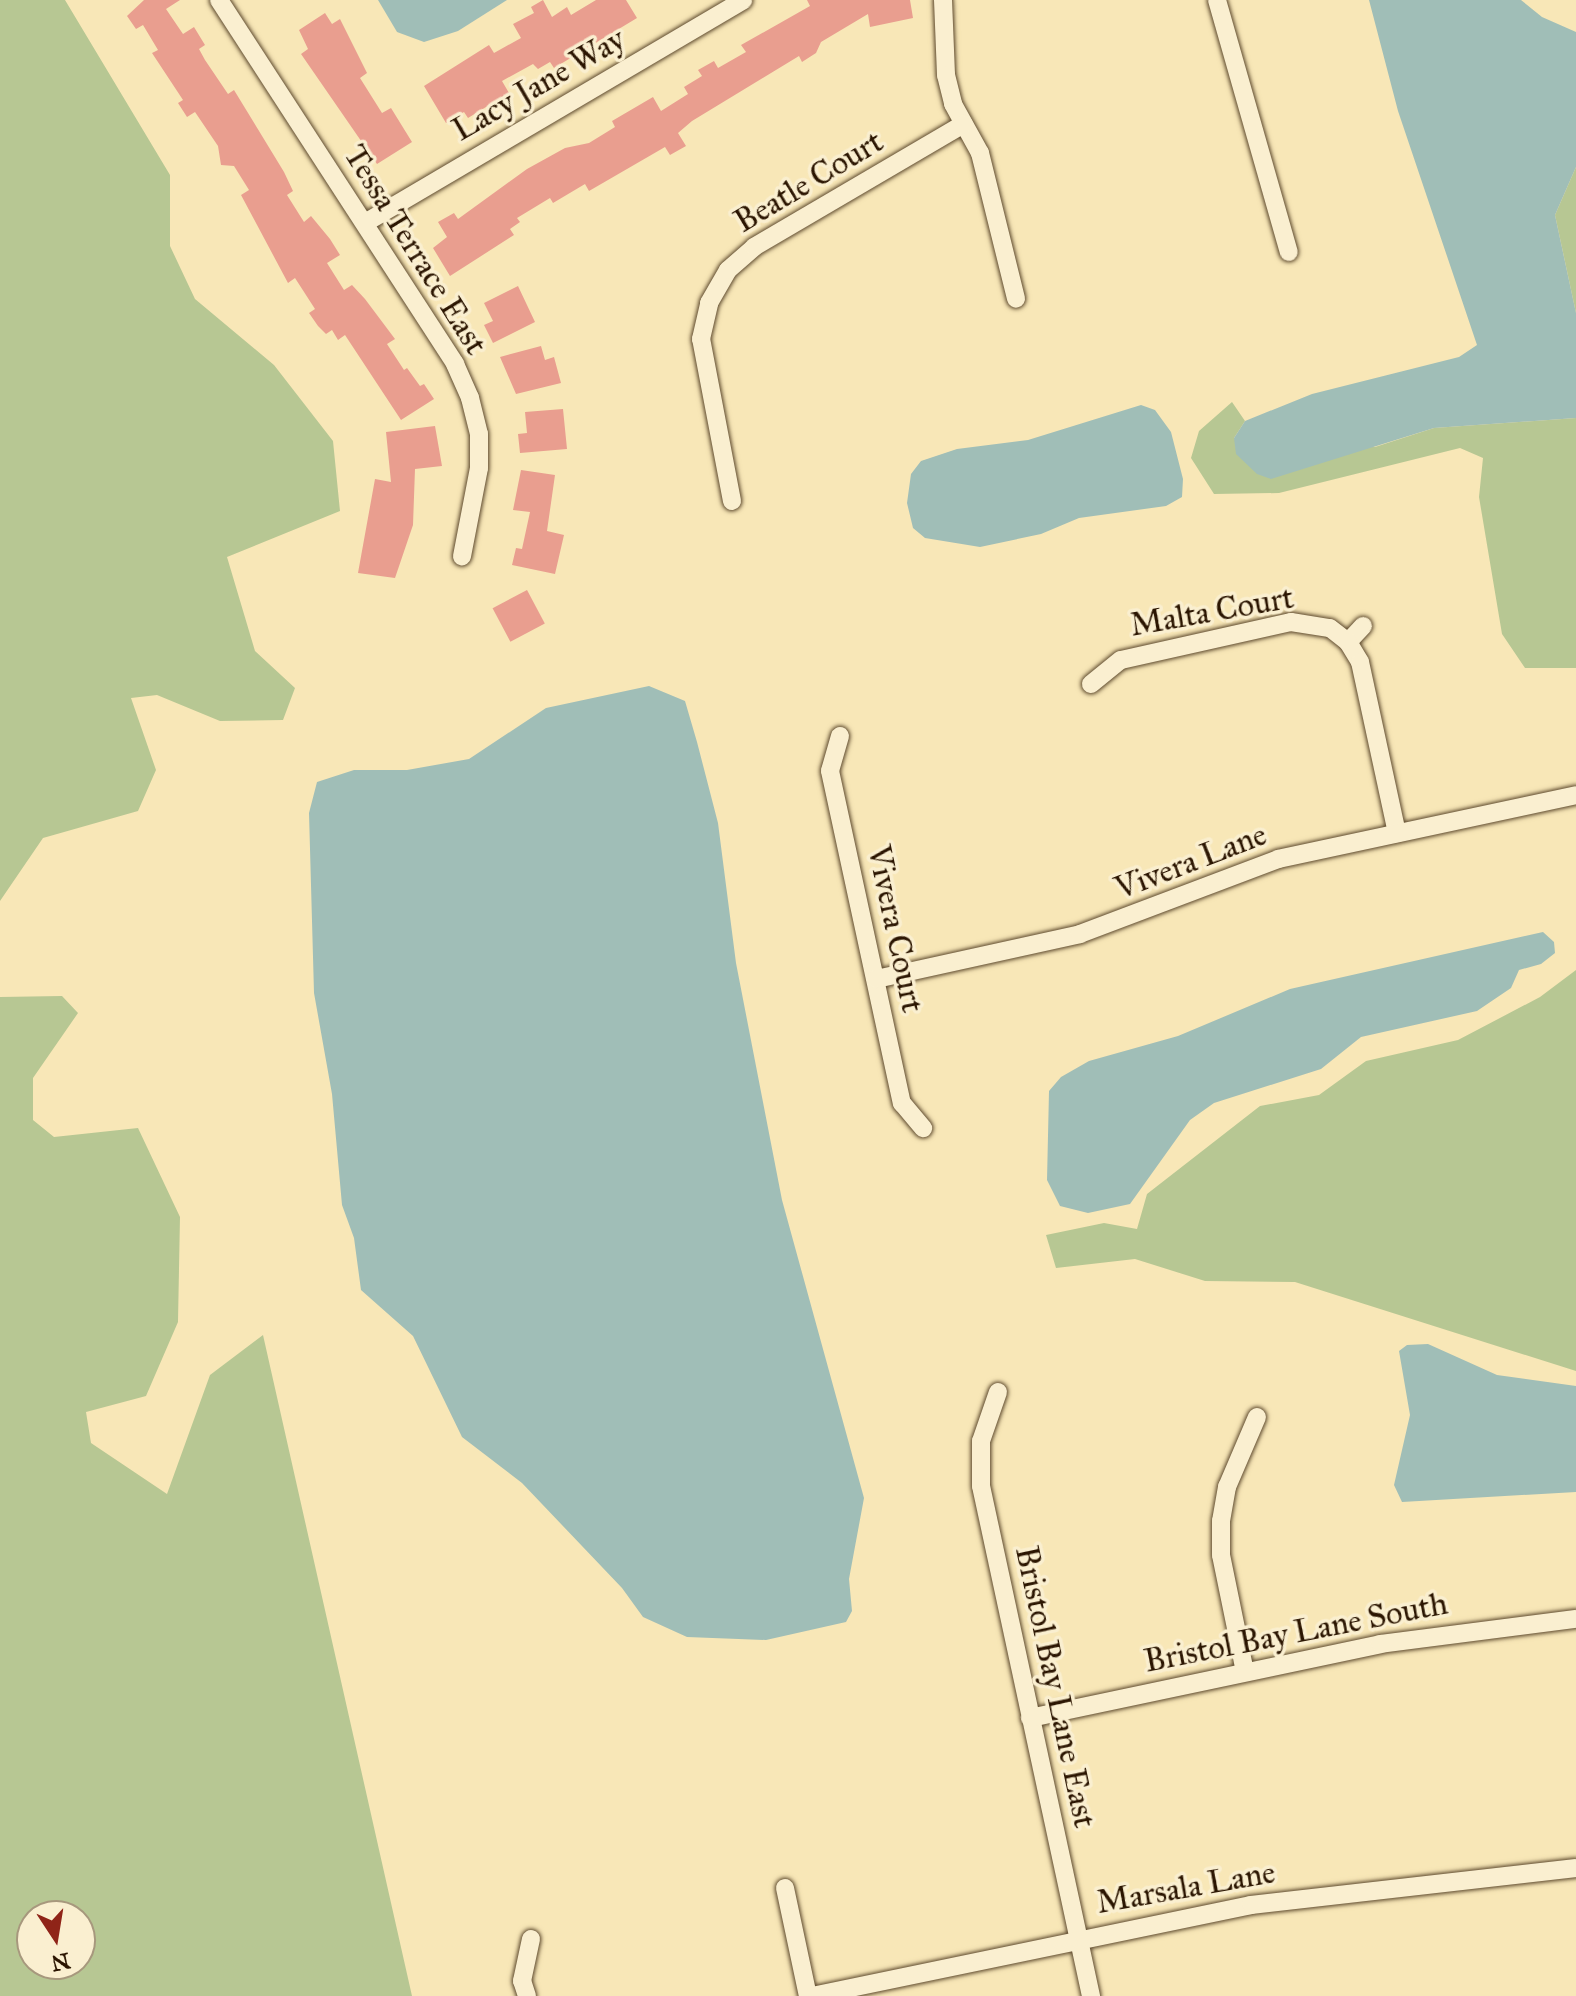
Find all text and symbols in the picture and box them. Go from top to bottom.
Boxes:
street label: Lacy Jane Way [446,20,632,150]
street label: Beatle Court [728,123,890,241]
street label: Tessa Terrace East [335,138,495,362]
street label: Malta Court [1127,579,1297,645]
street label: Vivera Lane [1110,816,1272,908]
street label: Vivera Court [859,842,931,1016]
street label: Bristol Bay Lane East [1006,1543,1104,1831]
street label: Bristol Bay Lane South [1141,1585,1451,1681]
street label: Marsala Lane [1094,1853,1278,1923]
north arrow [16,1900,96,1980]
text: N [49,1947,73,1977]

